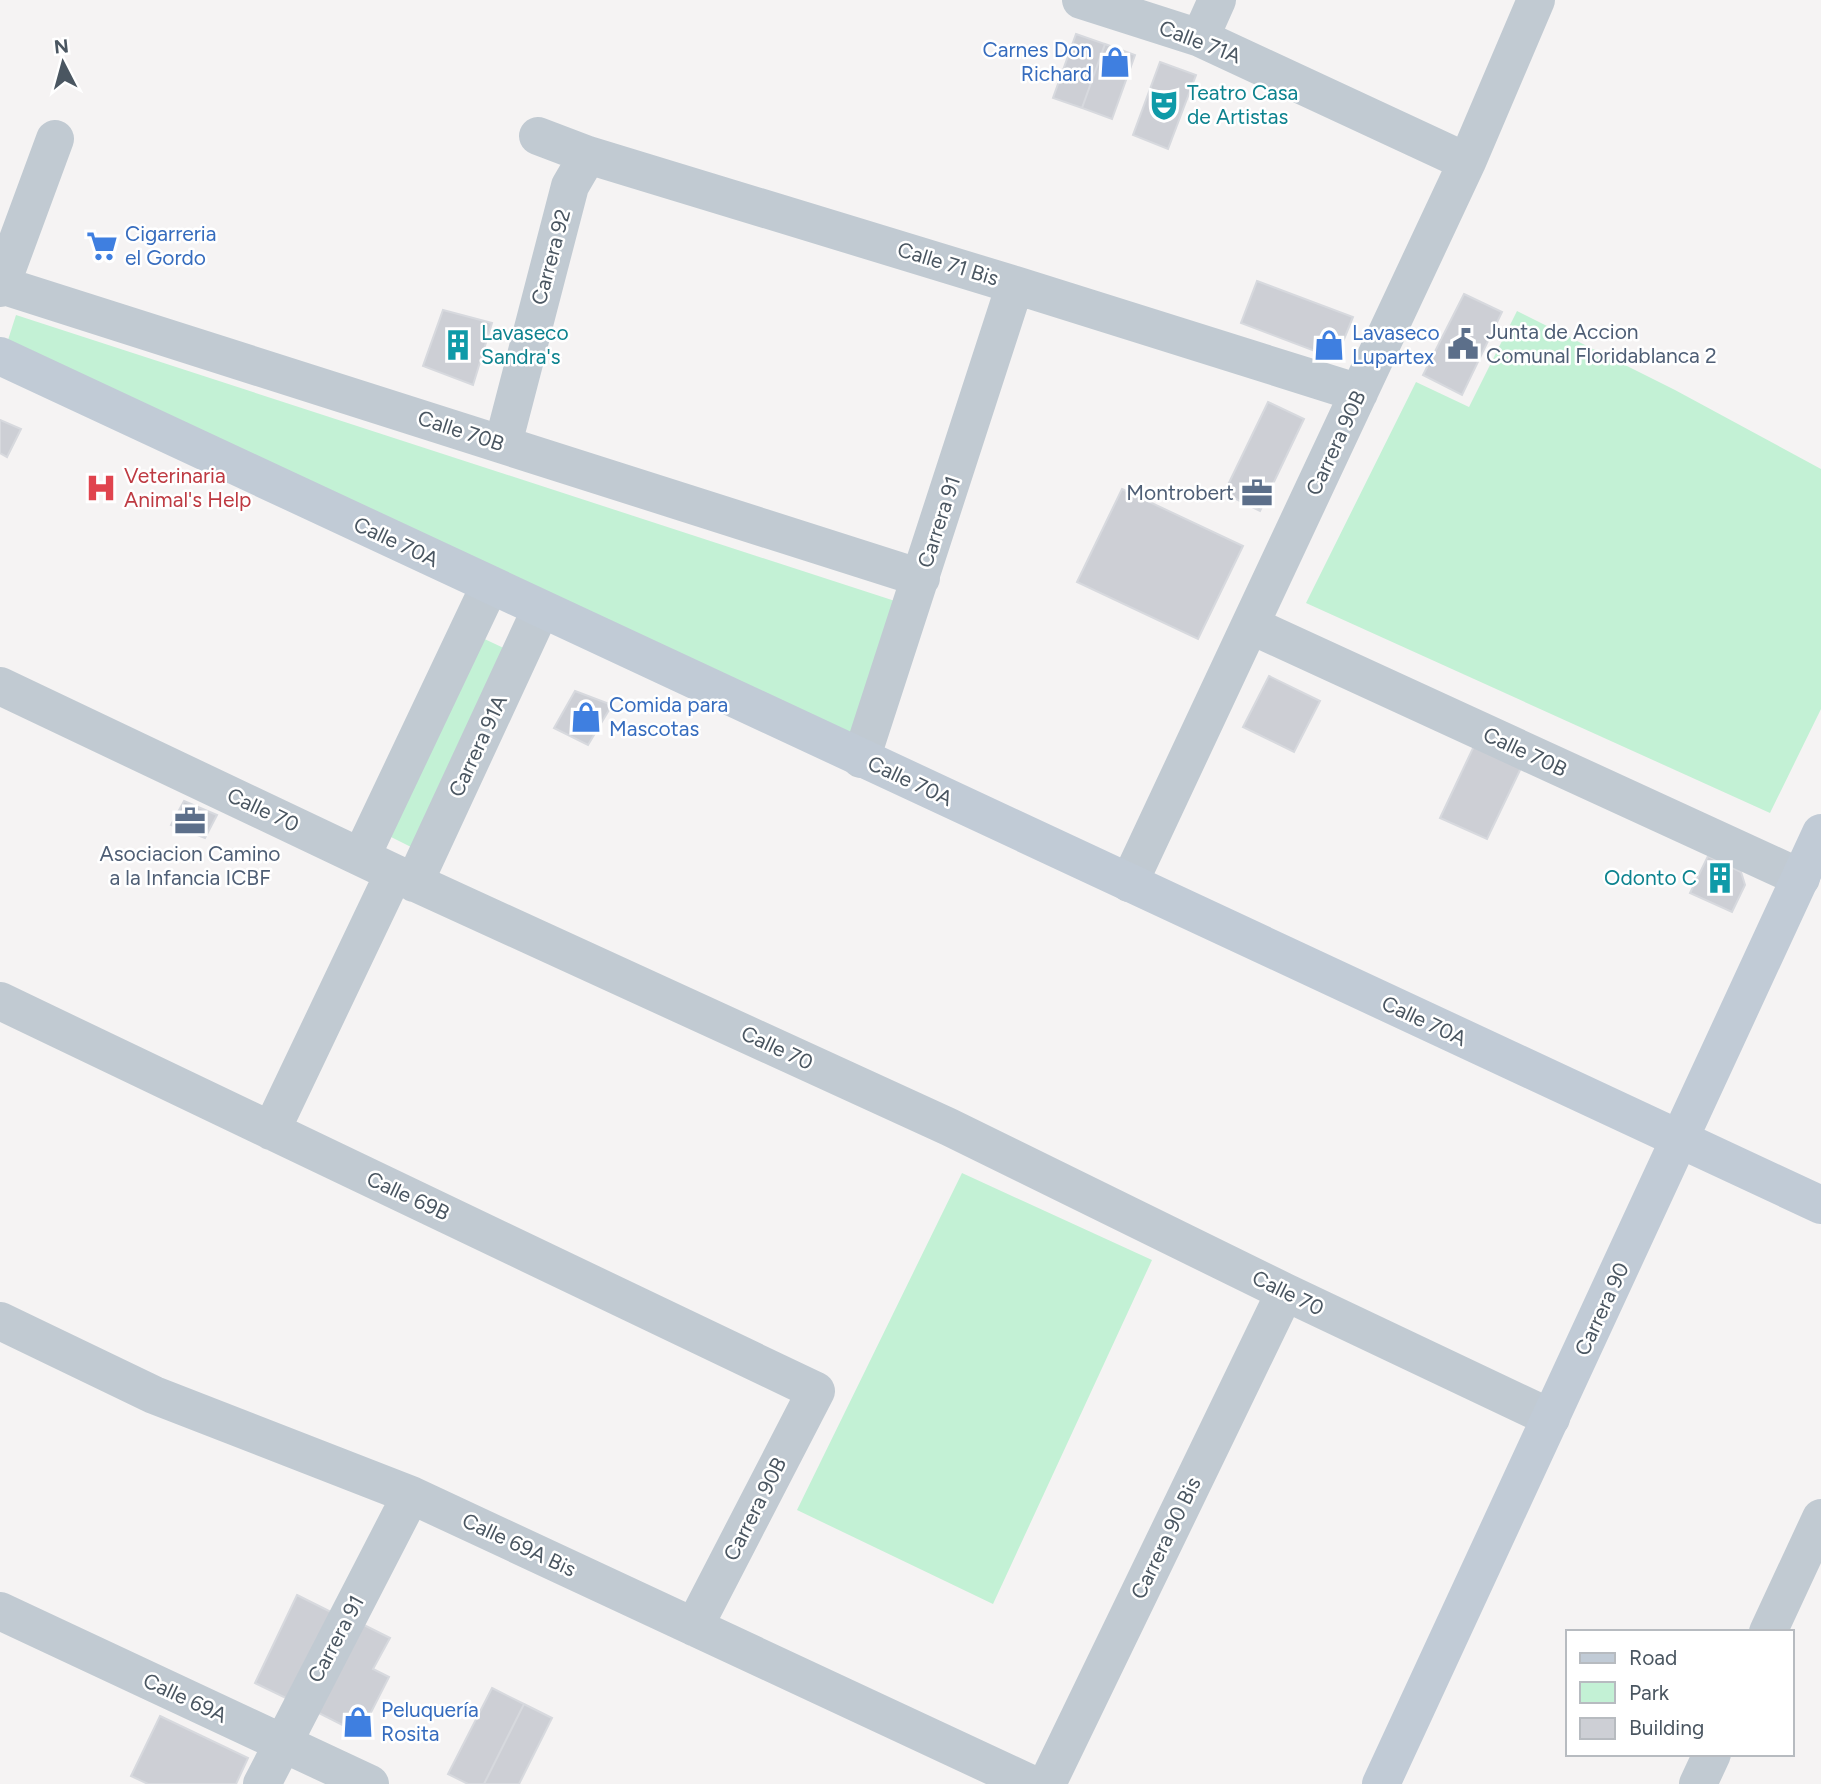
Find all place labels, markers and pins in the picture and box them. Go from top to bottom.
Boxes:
place label: Carnes Don Richard [983,37,1092,86]
shop icon: Carnes Don Richard [1098,45,1132,79]
place label: Teatro Casa de Artistas [1187,80,1298,129]
theatre icon: Teatro Casa de Artistas [1147,88,1181,122]
place label: Cigarreria el Gordo [125,221,216,270]
supermarket icon: Cigarreria el Gordo [85,229,119,263]
place label: Junta de Accion Comunal Floridablanca 2 [1486,319,1717,368]
place label: Lavaseco Sandra's [481,320,569,369]
place label: Lavaseco Lupartex [1352,320,1440,369]
public building icon: Junta de Accion Comunal Floridablanca 2 [1446,327,1480,361]
building icon: Lavaseco Sandra's [441,328,475,362]
shop icon: Lavaseco Lupartex [1312,328,1346,362]
place label: Veterinaria Animal's Help [124,463,251,512]
hospital icon: Veterinaria Animal's Help [84,471,118,505]
office icon: Montrobert [1240,476,1274,510]
place label: Montrobert [1126,480,1234,505]
place label: Comida para Mascotas [609,692,728,741]
shop icon: Comida para Mascotas [569,700,603,734]
office icon: Asociacion Camino a la Infancia ICBF [173,804,207,838]
place label: Asociacion Camino a la Infancia ICBF [100,841,280,890]
building icon: Odonto C [1703,861,1737,895]
place label: Odonto C [1604,865,1697,890]
place label: Peluquería Rosita [381,1697,479,1746]
shop icon: Peluquería Rosita [341,1705,375,1739]

